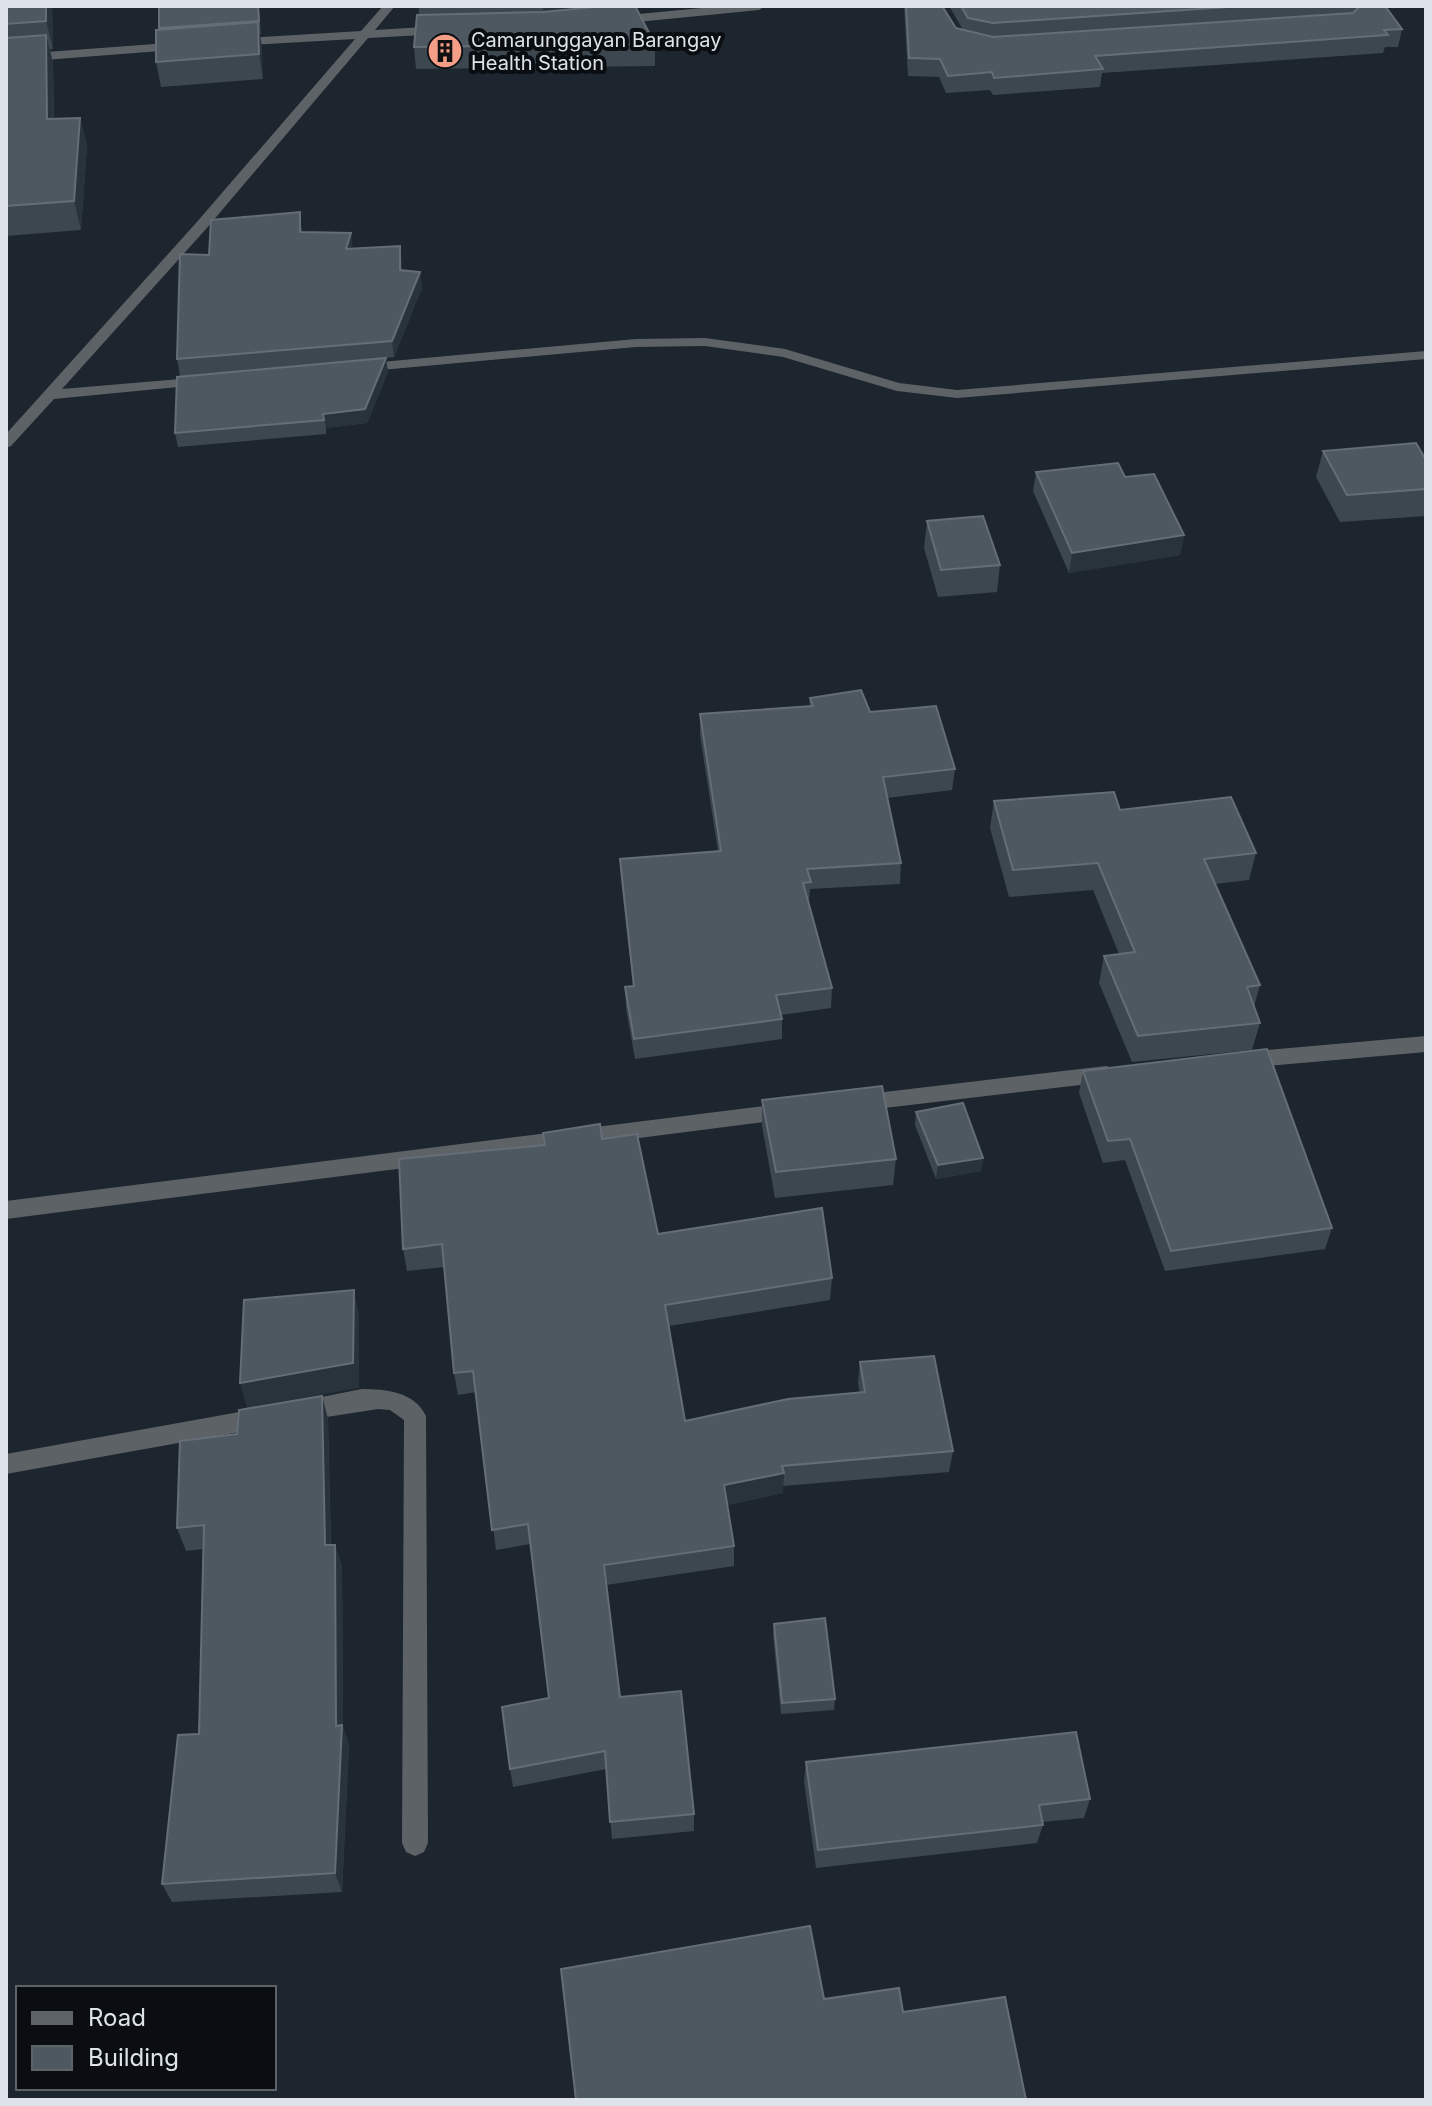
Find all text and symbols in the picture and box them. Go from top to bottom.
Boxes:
place label: Camarunggayan Barangay Health Station [471,28,721,75]
building icon: Camarunggayan Barangay Health Station [426,32,464,70]
legend [16,1986,276,2090]
text: Road [88,2003,146,2032]
text: Building [88,2043,179,2072]

